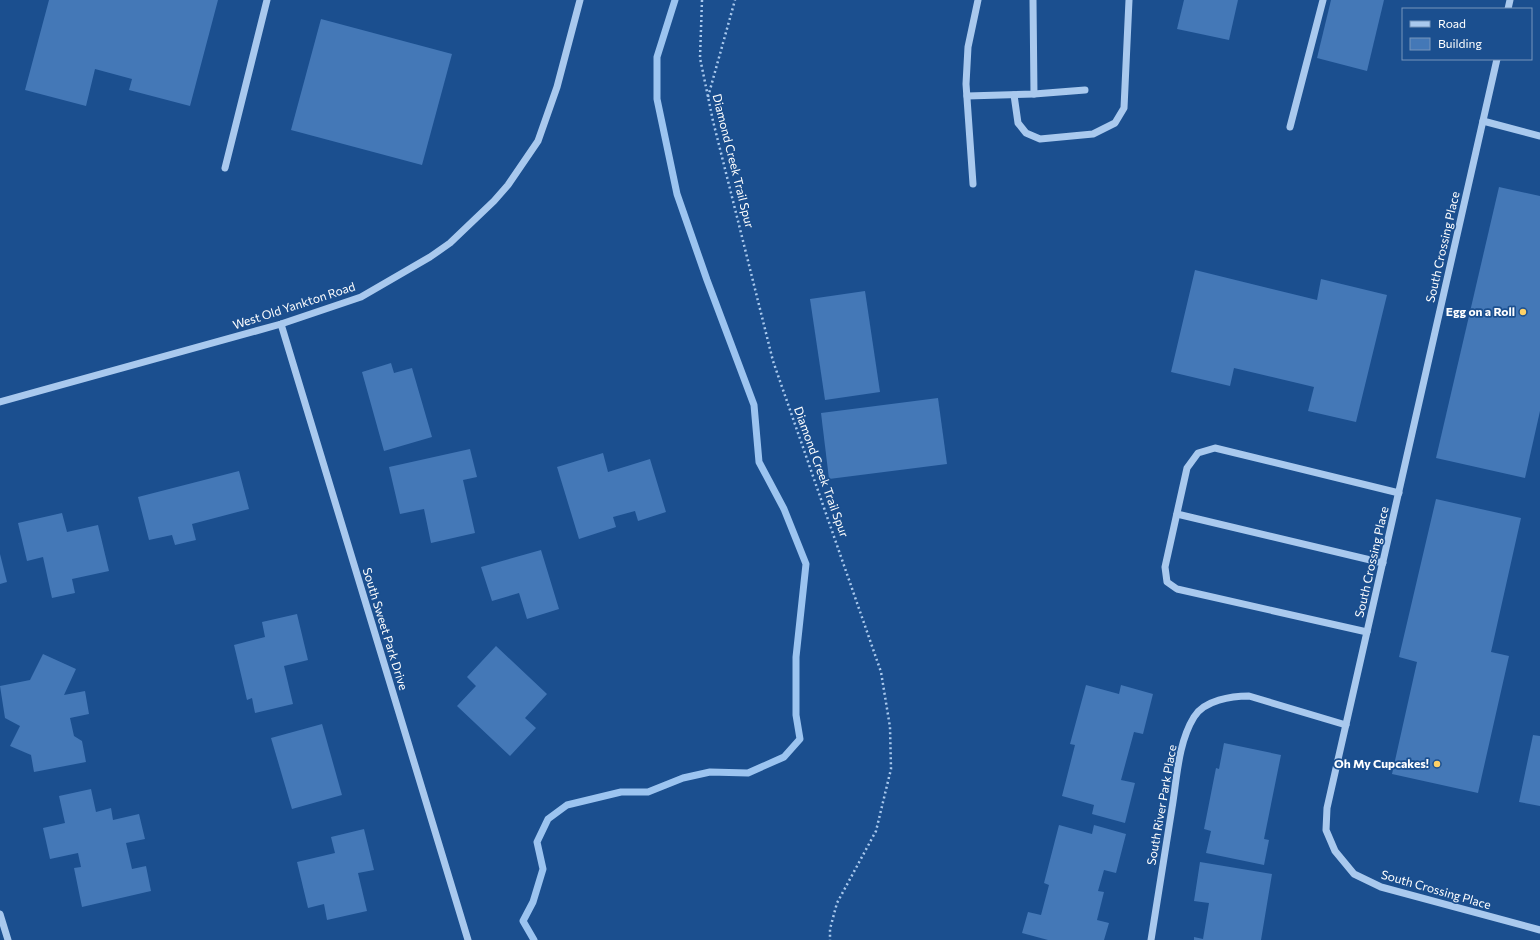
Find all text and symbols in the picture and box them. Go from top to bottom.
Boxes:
legend [1402,8,1532,60]
text: Road [1438,16,1466,30]
text: Building [1438,36,1482,50]
street label: Diamond Creek Trail Spur [710,92,757,230]
street label: South Crossing Place [1422,190,1462,304]
street label: West Old Yankton Road [231,279,357,331]
place label: Egg on a Roll [1446,304,1515,318]
marker: Egg on a Roll [1518,307,1528,317]
street label: Diamond Creek Trail Spur [792,404,852,539]
street label: South Crossing Place [1351,505,1391,619]
street label: South Sweet Park Drive [361,566,411,692]
street label: South River Park Place [1144,744,1179,866]
place label: Oh My Cupcakes! [1334,756,1429,770]
marker: Oh My Cupcakes! [1432,759,1442,769]
street label: South Crossing Place [1380,867,1493,911]

